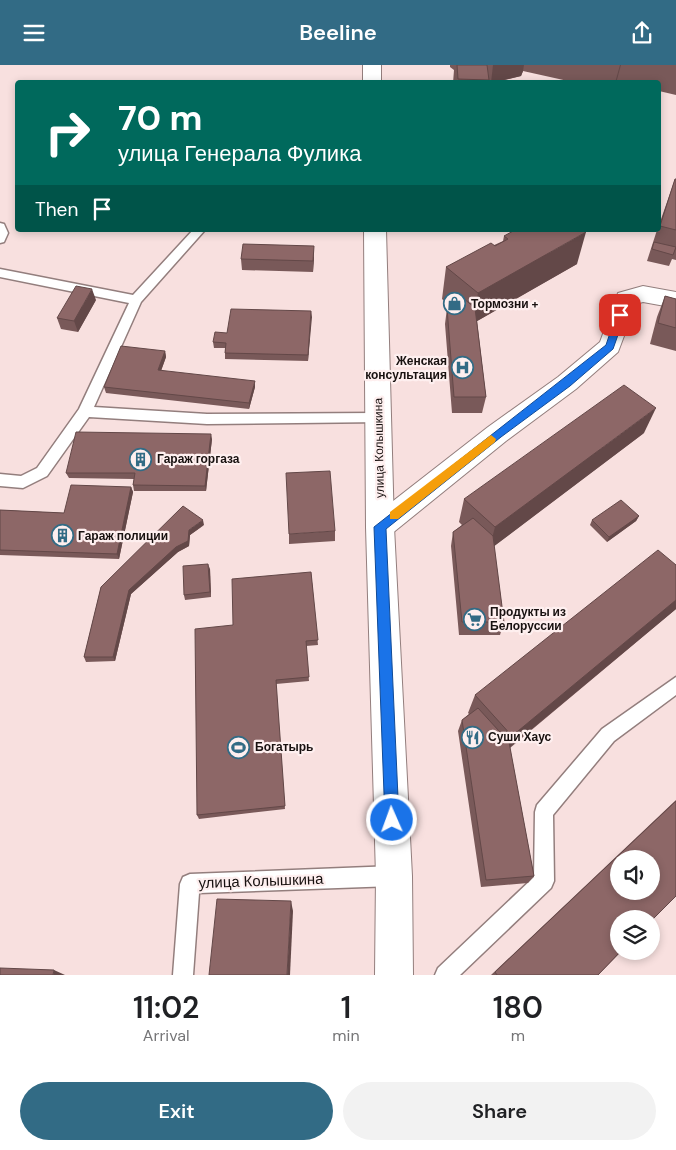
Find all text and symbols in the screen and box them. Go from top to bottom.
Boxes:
text: Beeline [299,18,377,47]
icon: menu [20,19,48,47]
icon: share [628,19,656,47]
text: 70 m [118,95,202,141]
icon: right [35,100,100,165]
text: улица Генерала Фулика [118,139,362,168]
icon: arrive [88,195,116,223]
text: Then [35,197,78,222]
shop icon: Тормозни + [443,292,467,316]
pin [599,294,641,336]
place label: Тормозни + [471,296,538,312]
icon: arrive [606,301,634,329]
place label: Женская консультация [365,353,447,383]
hospital icon: Женская консультация [451,356,475,380]
street label: улица Колышкина [370,398,388,498]
building icon: Гараж горгаза [129,447,153,471]
place label: Гараж горгаза [157,451,240,467]
building icon: Гараж полиции [50,524,74,548]
place label: Гараж полиции [78,528,168,544]
place label: Продукты из Белоруссии [490,604,566,634]
supermarket icon: Продукты из Белоруссии [462,607,486,631]
restaurant icon: Суши Хаус [460,725,484,749]
place label: Суши Хаус [488,729,552,745]
sports icon: Богатырь [227,735,251,759]
place label: Богатырь [255,739,313,755]
position arrow [365,793,417,845]
map controls [610,850,660,960]
button: sound [610,850,660,900]
street label: улица Колышкина [198,869,325,893]
button: layers [610,910,660,960]
text: 11:02 [133,988,199,1027]
text: 1 [341,988,351,1027]
text: 180 [493,988,543,1027]
text: Arrival [143,1025,189,1046]
text: min [332,1025,360,1046]
text: m [511,1025,525,1046]
button: Exit [20,1082,333,1140]
button: Share [343,1082,656,1140]

